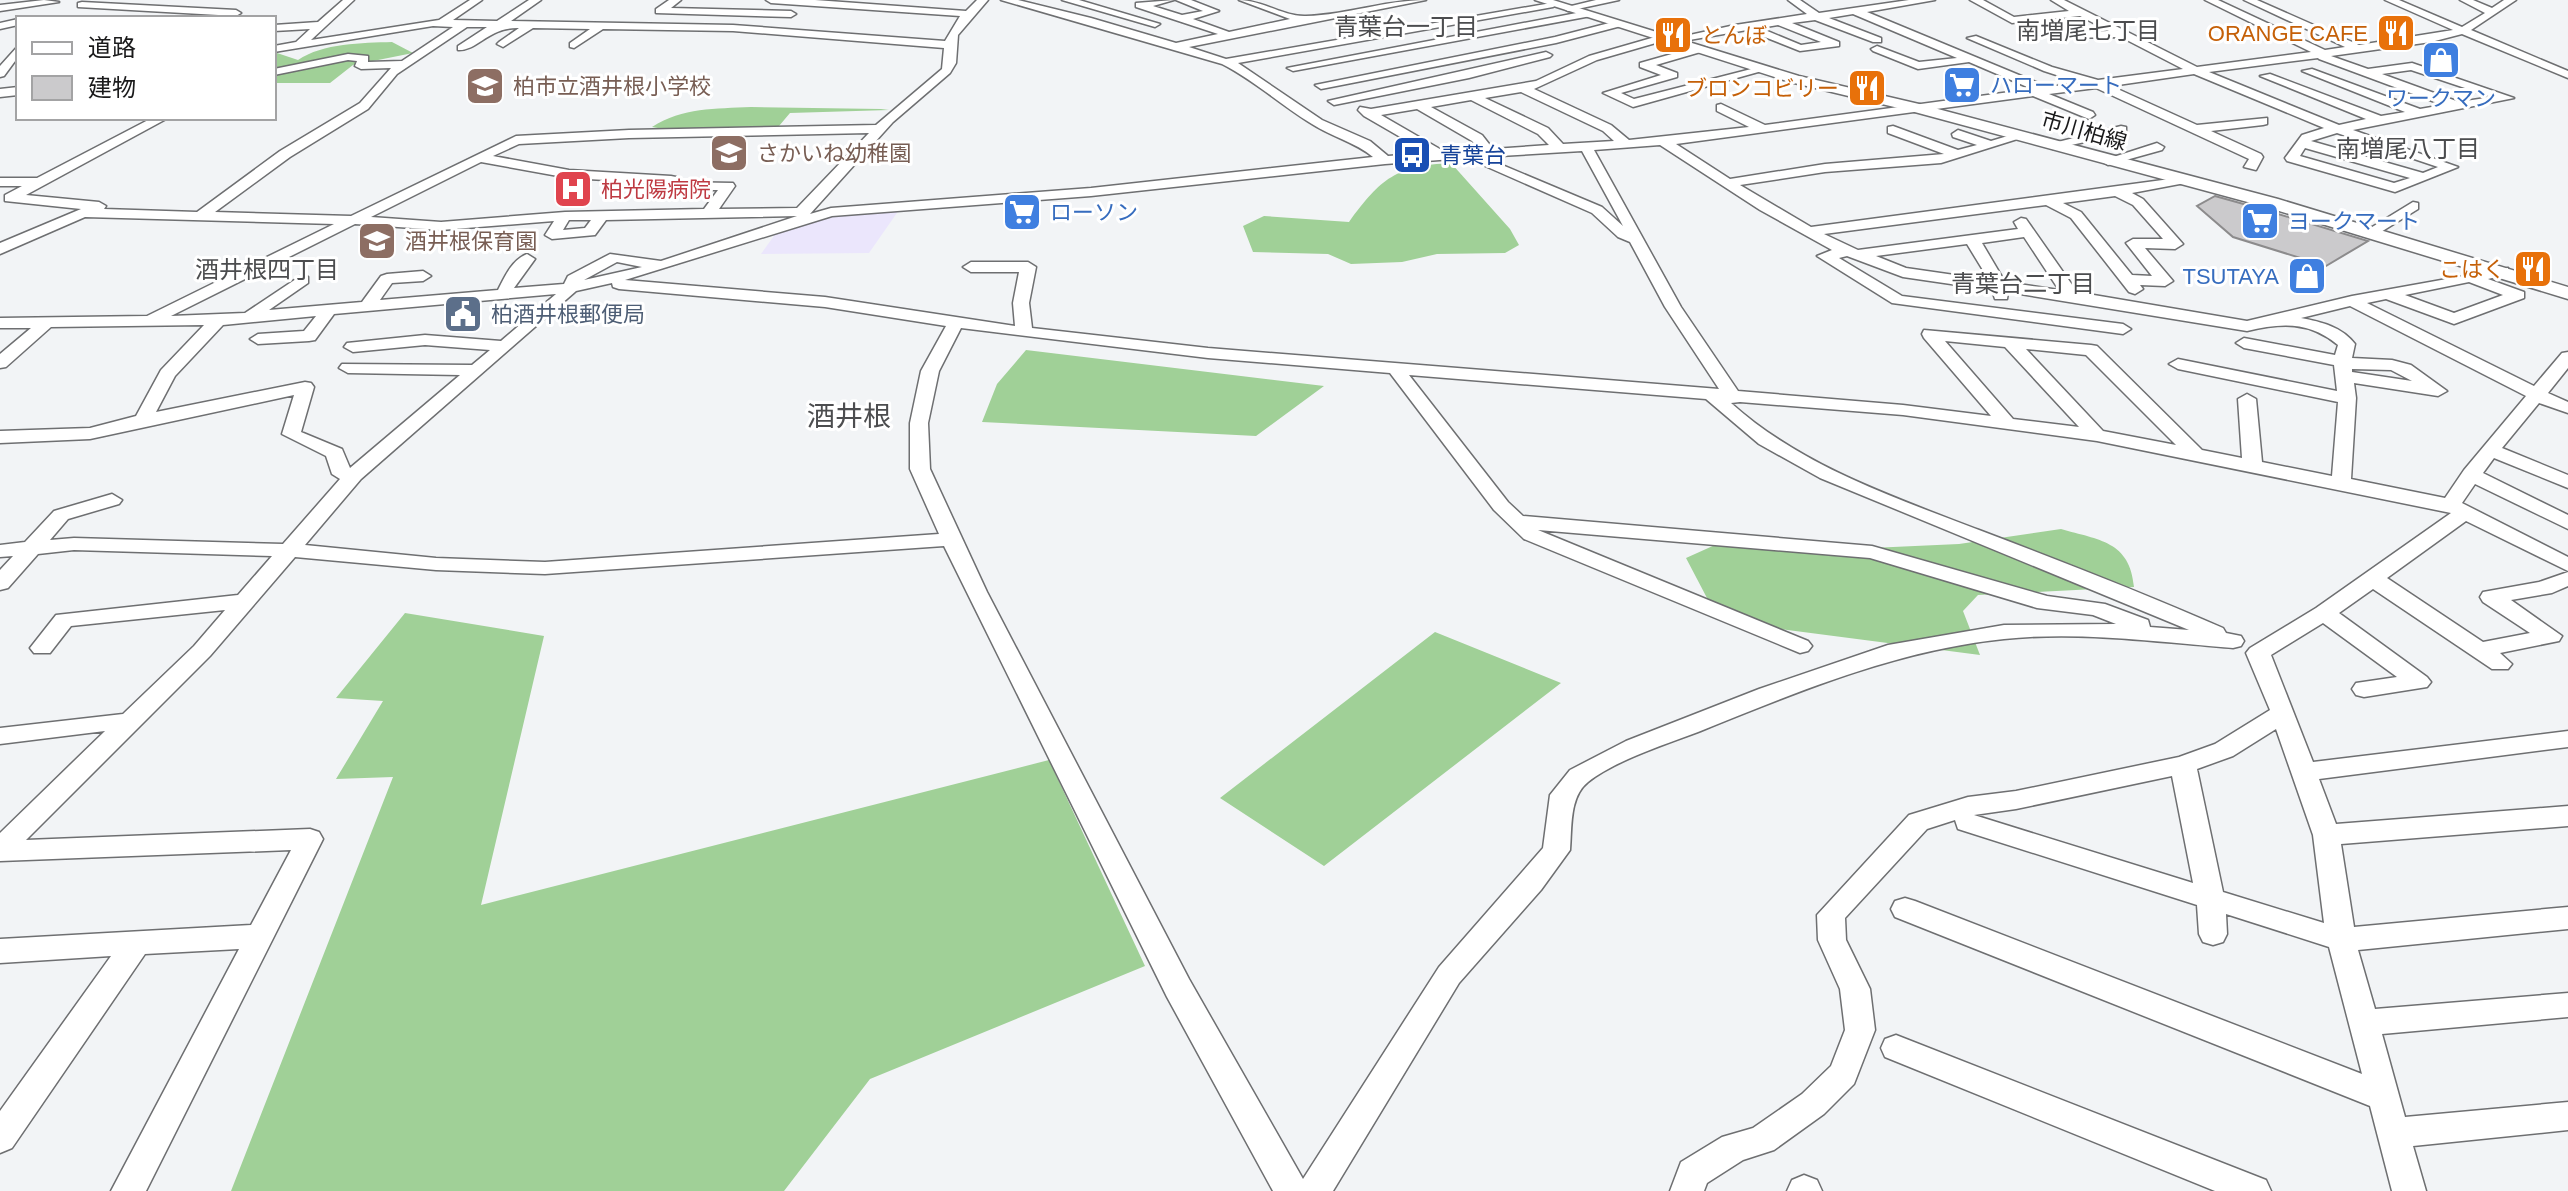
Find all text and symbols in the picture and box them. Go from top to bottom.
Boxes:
restaurant icon: ORANGE CAFE [2375,12,2417,54]
district label: 青葉台一丁目 [1334,13,1478,40]
restaurant icon: とんぼ [1652,14,1694,56]
legend [16,16,276,120]
district label: 南増尾七丁目 [2016,17,2160,44]
place label: ORANGE CAFE [2208,21,2368,46]
place label: とんぼ [1701,23,1767,48]
text: 道路 [88,34,136,61]
shop icon: ワークマン [2420,39,2462,81]
supermarket icon: ハローマート [1941,64,1983,106]
school or university icon: 柏市立酒井根小学校 [464,65,506,107]
restaurant icon: ブロンコビリー [1846,67,1888,109]
place label: ハローマート [1990,73,2122,98]
text: 建物 [88,74,136,101]
place label: 柏市立酒井根小学校 [513,74,711,99]
place label: ブロンコビリー [1685,76,1839,101]
place label: ワークマン [2386,86,2496,111]
street label: 市川柏線 [2038,107,2130,155]
school or university icon: さかいね幼稚園 [708,132,750,174]
bus stop icon: 青葉台 [1391,134,1433,176]
district label: 南増尾八丁目 [2336,135,2480,162]
place label: さかいね幼稚園 [757,141,911,166]
place label: 青葉台 [1440,143,1506,168]
hospital icon: 柏光陽病院 [552,168,594,210]
place label: 柏光陽病院 [601,177,711,202]
supermarket icon: ローソン [1001,191,1043,233]
place label: ローソン [1050,200,1138,225]
supermarket icon: ヨークマート [2239,200,2281,242]
place label: ヨークマート [2288,209,2420,234]
school or university icon: 酒井根保育園 [356,220,398,262]
place label: 酒井根保育園 [405,229,537,254]
restaurant icon: こはく [2512,248,2554,290]
shop icon: TSUTAYA [2286,255,2328,297]
district label: 酒井根四丁目 [195,256,339,283]
place label: こはく [2439,257,2505,282]
place label: TSUTAYA [2182,264,2279,289]
district label: 青葉台二丁目 [1951,270,2095,297]
public building icon: 柏酒井根郵便局 [442,293,484,335]
place label: 柏酒井根郵便局 [491,302,645,327]
district label: 酒井根 [807,401,891,432]

